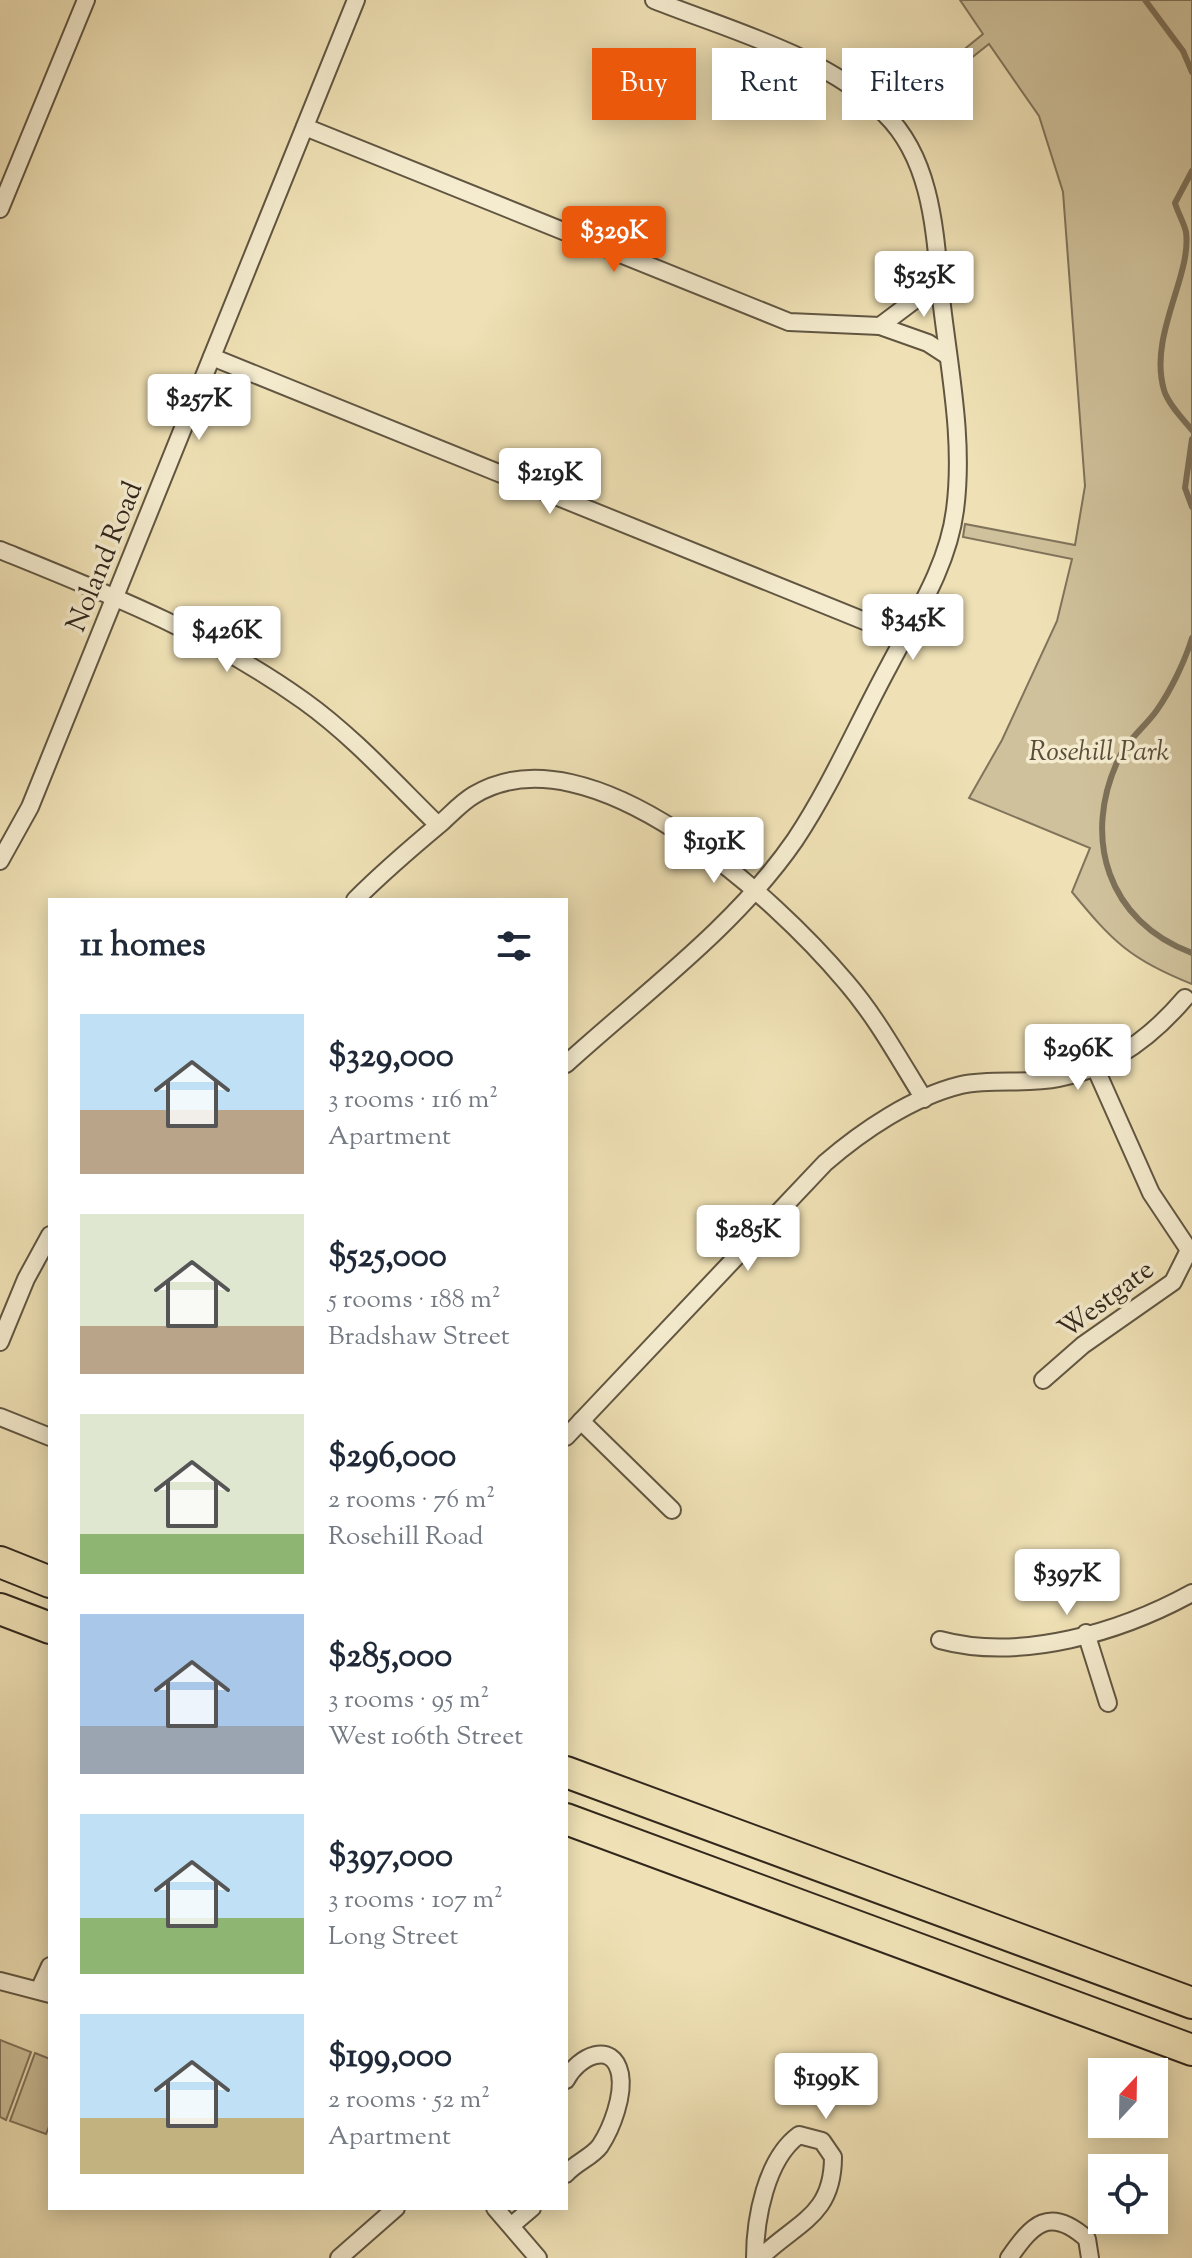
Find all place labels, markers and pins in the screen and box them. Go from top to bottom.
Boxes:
pin: $329K [558,206,670,274]
pin: $525K [868,251,980,319]
pin: $257K [143,374,255,442]
pin: $219K [494,448,606,516]
pin: $345K [857,594,969,662]
pin: $426K [171,606,283,674]
pin: $191K [658,817,770,885]
pin: $296K [1022,1024,1134,1092]
pin: $285K [692,1205,804,1273]
pin: $397K [1011,1549,1123,1617]
pin: $199K [770,2053,882,2121]

